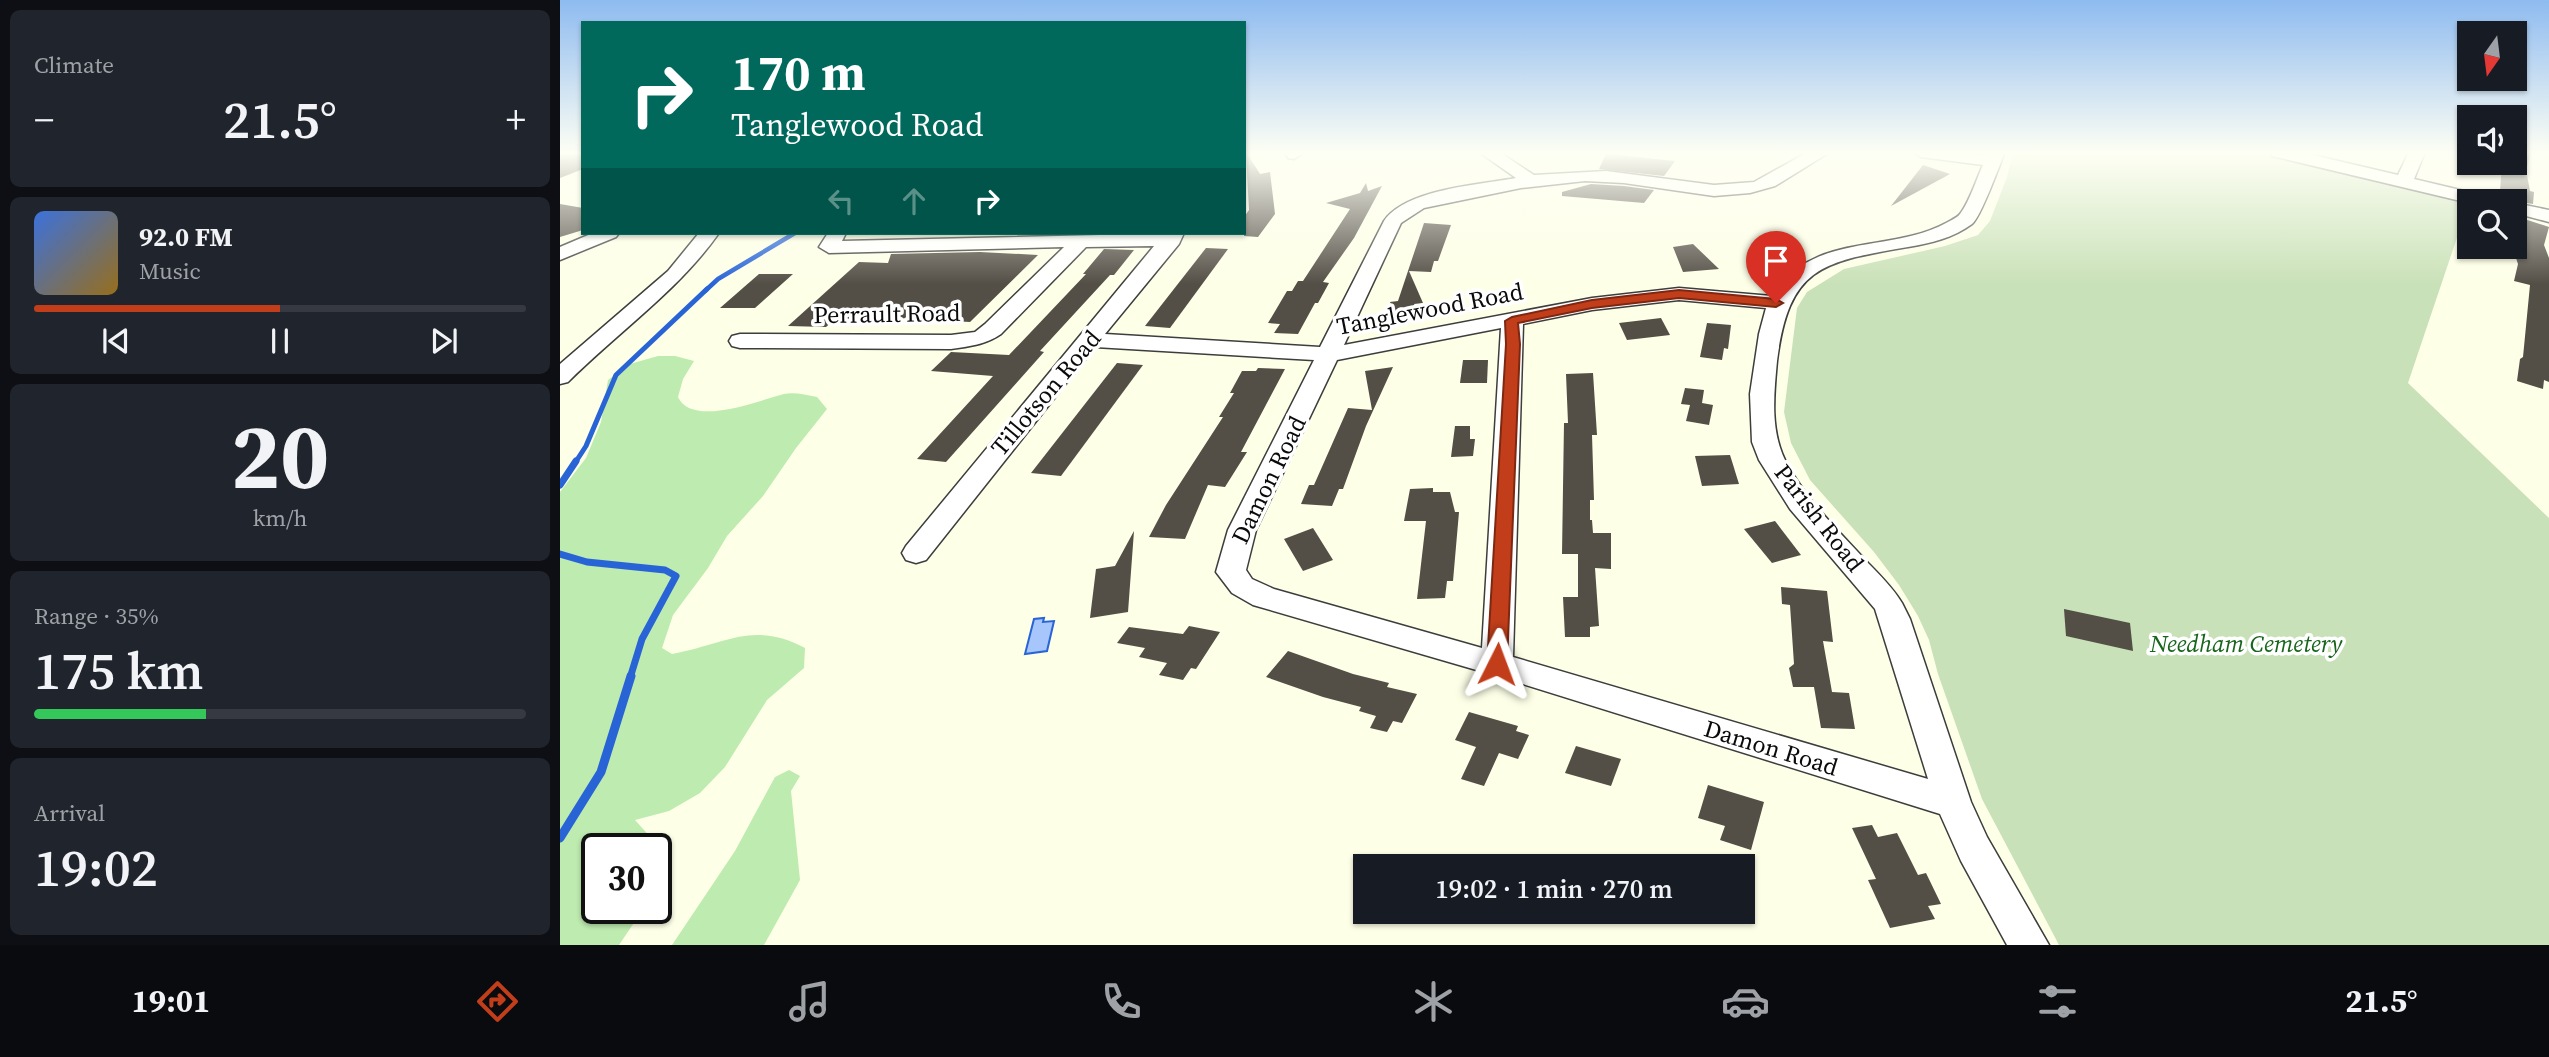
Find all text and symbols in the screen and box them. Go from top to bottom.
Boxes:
north arrow [2457,21,2527,91]
map controls [2457,21,2527,259]
text: 170 m [731,39,866,106]
text: Climate [34,49,114,81]
icon: right [616,49,707,140]
text: 21.5° [223,84,337,155]
text: − [34,94,54,146]
text: + [506,94,526,146]
text: Tanglewood Road [731,103,983,147]
button: sound [2457,105,2527,175]
icon: left [822,182,860,220]
icon: ahead [895,182,933,220]
icon: right [968,182,1006,220]
button: search [2457,189,2527,259]
text: 92.0 FM [139,219,233,255]
pin [1746,231,1806,303]
icon: arrive [1757,242,1795,280]
text: Music [139,255,201,287]
street label: Tanglewood Road [1334,274,1526,343]
street label: Perrault Road [813,296,961,331]
icon: previous [97,322,135,360]
icon: pause [261,322,299,360]
icon: next [425,322,463,360]
street label: Tillotson Road [983,322,1108,463]
text: 20 [231,394,329,518]
street label: Damon Road [1223,410,1314,549]
street label: Parish Road [1767,457,1872,579]
text: km/h [253,502,307,534]
text: Range · 35% [34,600,159,632]
position arrow [1460,627,1534,701]
park label: Needham Cemetery [2149,627,2343,660]
text: 175 km [34,635,203,706]
street label: Damon Road [1700,712,1843,784]
text: Arrival [34,797,105,829]
text: 19:02 [34,832,158,903]
speed limit sign: 30 [581,833,672,924]
text: 19:02 · 1 min · 270 m [1435,871,1673,907]
icon: directions [473,977,522,1026]
icon: music [785,977,834,1026]
icon: phone [1097,977,1146,1026]
icon: climate [1409,977,1458,1026]
icon: car [1721,977,1770,1026]
icon: filters [2033,977,2082,1026]
text: 19:01 [131,979,210,1023]
text: 21.5° [2345,979,2418,1023]

